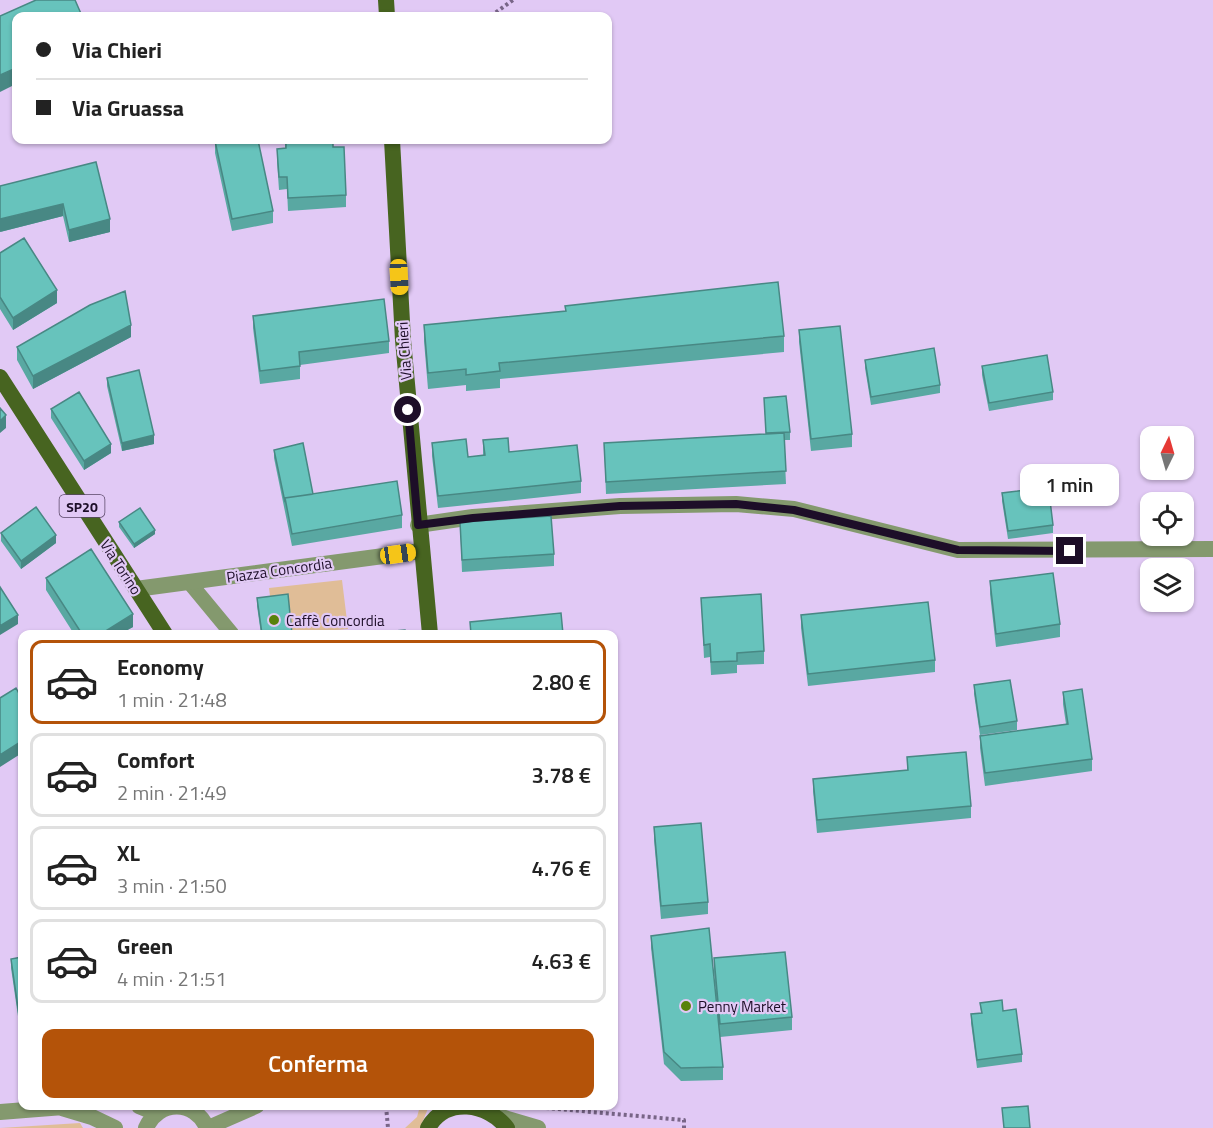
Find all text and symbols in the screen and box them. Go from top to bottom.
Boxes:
text: Via Chieri [72,33,162,67]
text: Via Gruassa [72,91,184,125]
car [389,259,409,295]
street label: Via Chieri [390,321,418,381]
route start [394,396,421,423]
north arrow [1140,426,1194,480]
map controls [1140,426,1194,612]
callout: 1 min [1020,464,1120,506]
text: 1 min [1045,469,1094,500]
button: locate [1140,492,1194,546]
road number: SP20 [60,495,104,517]
street label: Via Torino [95,535,147,599]
route end [1056,537,1083,564]
car [379,543,417,565]
street label: Piazza Concordia [225,551,334,589]
button: layers [1140,558,1194,612]
place label: Caffè Concordia [286,609,385,632]
marker: Caffè Concordia [267,613,281,627]
text: Economy [117,650,204,684]
icon: car [45,655,99,709]
text: 2.80 € [532,665,591,699]
text: 1 min · 21:48 [117,684,227,715]
text: Comfort [117,743,195,777]
icon: car [45,748,99,802]
text: 3.78 € [532,758,591,792]
text: 2 min · 21:49 [117,777,227,808]
text: XL [117,836,140,870]
icon: car [45,841,99,895]
text: 4.76 € [532,851,591,885]
text: 3 min · 21:50 [117,870,227,901]
text: Green [117,929,173,963]
icon: car [45,934,99,988]
text: 4.63 € [532,944,591,978]
text: 4 min · 21:51 [117,963,227,994]
place label: Penny Market [698,995,787,1018]
marker: Penny Market [679,999,693,1013]
button: Conferma [42,1029,594,1098]

